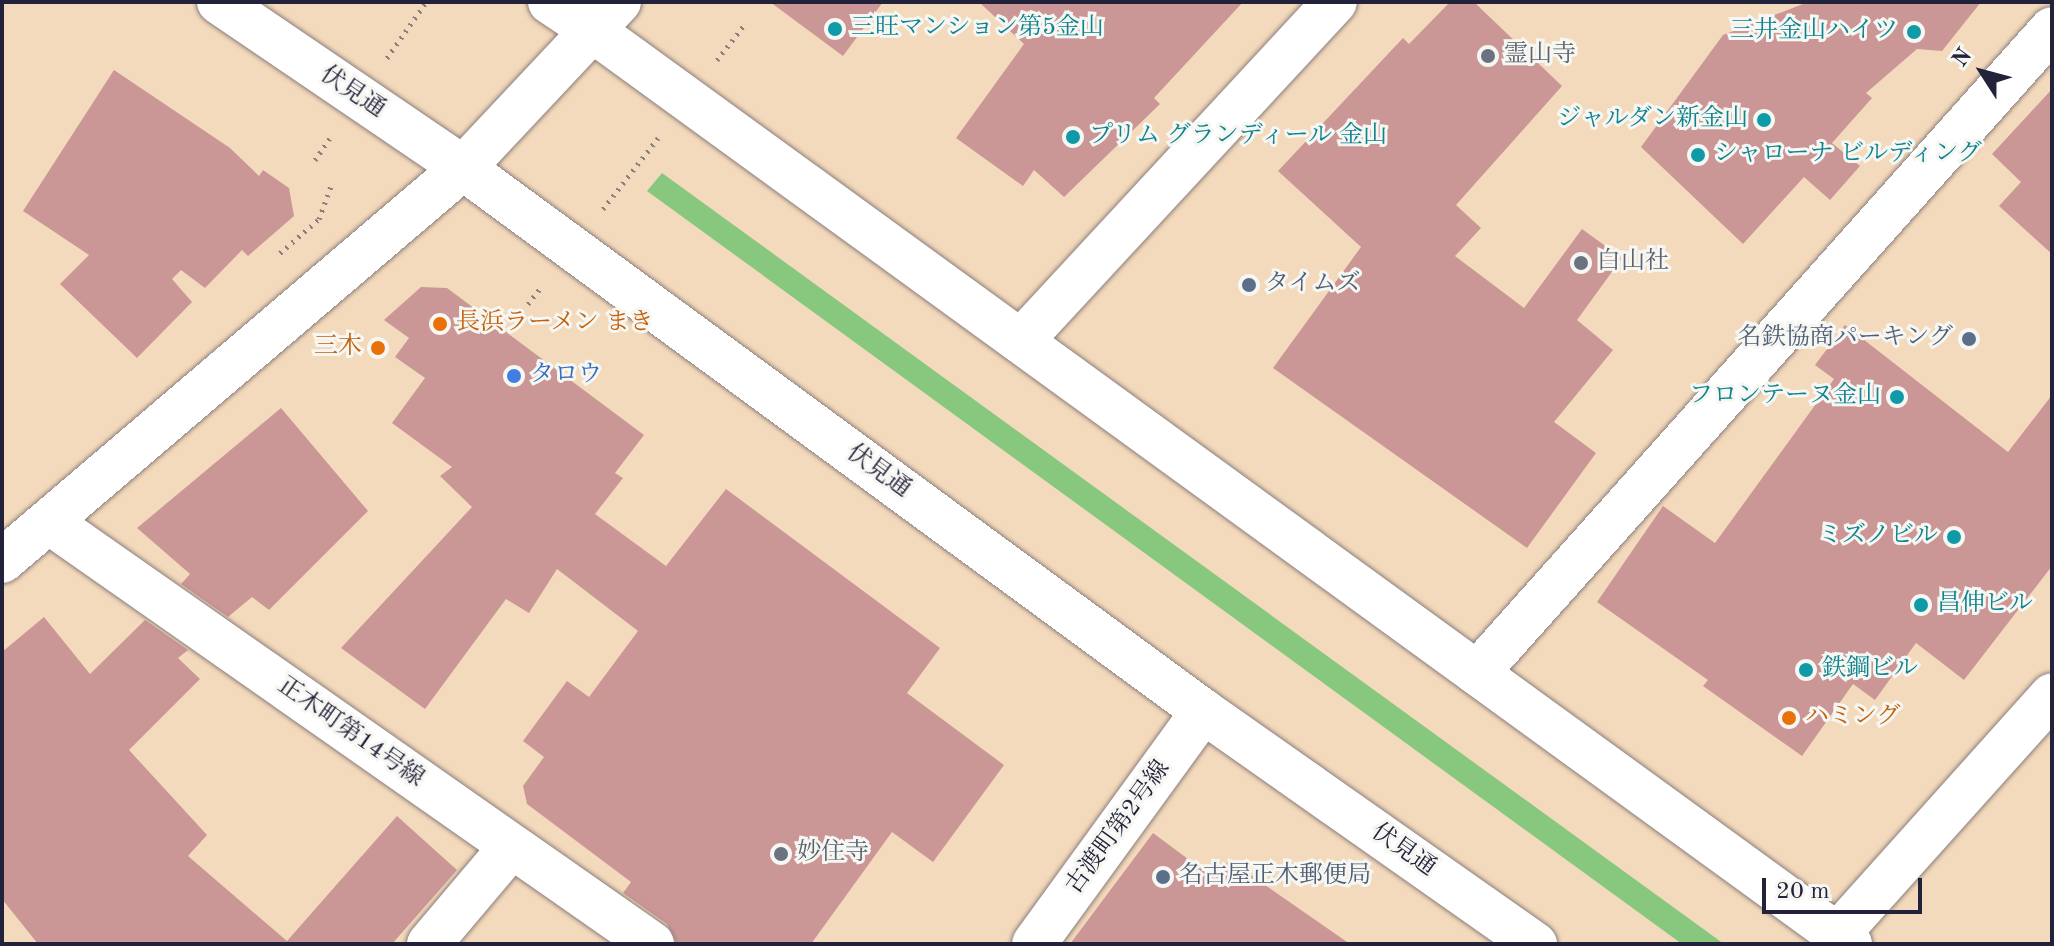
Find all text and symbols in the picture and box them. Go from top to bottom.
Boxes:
place label: 三旺マンション第5金山 [851,15,1105,43]
place label: 三井金山ハイツ [1730,18,1898,46]
marker: 三旺マンション第5金山 [826,20,844,38]
marker: 三井金山ハイツ [1905,23,1923,41]
north arrow [1942,32,2022,112]
place label: 霊山寺 [1504,42,1576,70]
text: N [1949,45,1976,71]
marker: 霊山寺 [1479,47,1497,65]
street label: 伏見通 [314,61,390,125]
place label: ジャルダン新金山 [1556,106,1748,134]
marker: ジャルダン新金山 [1755,111,1773,129]
place label: プリム グランディール 金山 [1089,123,1390,151]
marker: プリム グランディール 金山 [1064,128,1082,146]
place label: シャローナ ビルディング [1714,141,1985,169]
marker: シャローナ ビルディング [1689,146,1707,164]
place label: 白山社 [1597,249,1669,277]
marker: 白山社 [1572,254,1590,272]
place label: タイムズ [1265,271,1361,299]
marker: タイムズ [1240,276,1258,294]
place label: 長浜ラーメン まき [456,310,655,338]
marker: 長浜ラーメン まき [431,315,449,333]
place label: 名鉄協商パーキング [1737,325,1953,353]
marker: 名鉄協商パーキング [1960,330,1978,348]
place label: 三木 [314,334,362,362]
marker: 三木 [369,339,387,357]
place label: タロウ [530,362,602,390]
marker: タロウ [505,367,523,385]
place label: フロンテーヌ金山 [1689,383,1881,411]
marker: フロンテーヌ金山 [1888,388,1906,406]
street label: 伏見通 [840,439,916,505]
place label: ミズノビル [1818,523,1938,551]
marker: ミズノビル [1945,528,1963,546]
place label: 昌伸ビル [1937,591,2033,619]
marker: 昌伸ビル [1912,596,1930,614]
place label: 鉄鋼ビル [1822,656,1918,684]
marker: 鉄鋼ビル [1797,661,1815,679]
street label: 正木町第14号線 [271,672,429,794]
place label: ハミング [1805,704,1901,732]
marker: ハミング [1780,709,1798,727]
street label: 古渡町第2号線 [1061,756,1177,900]
street label: 伏見通 [1365,819,1441,883]
place label: 妙住寺 [797,840,869,868]
marker: 妙住寺 [772,845,790,863]
scale bar [1766,862,1926,912]
place label: 名古屋正木郵便局 [1179,863,1371,891]
marker: 名古屋正木郵便局 [1154,868,1172,886]
text: 20 m [1776,880,1830,904]

